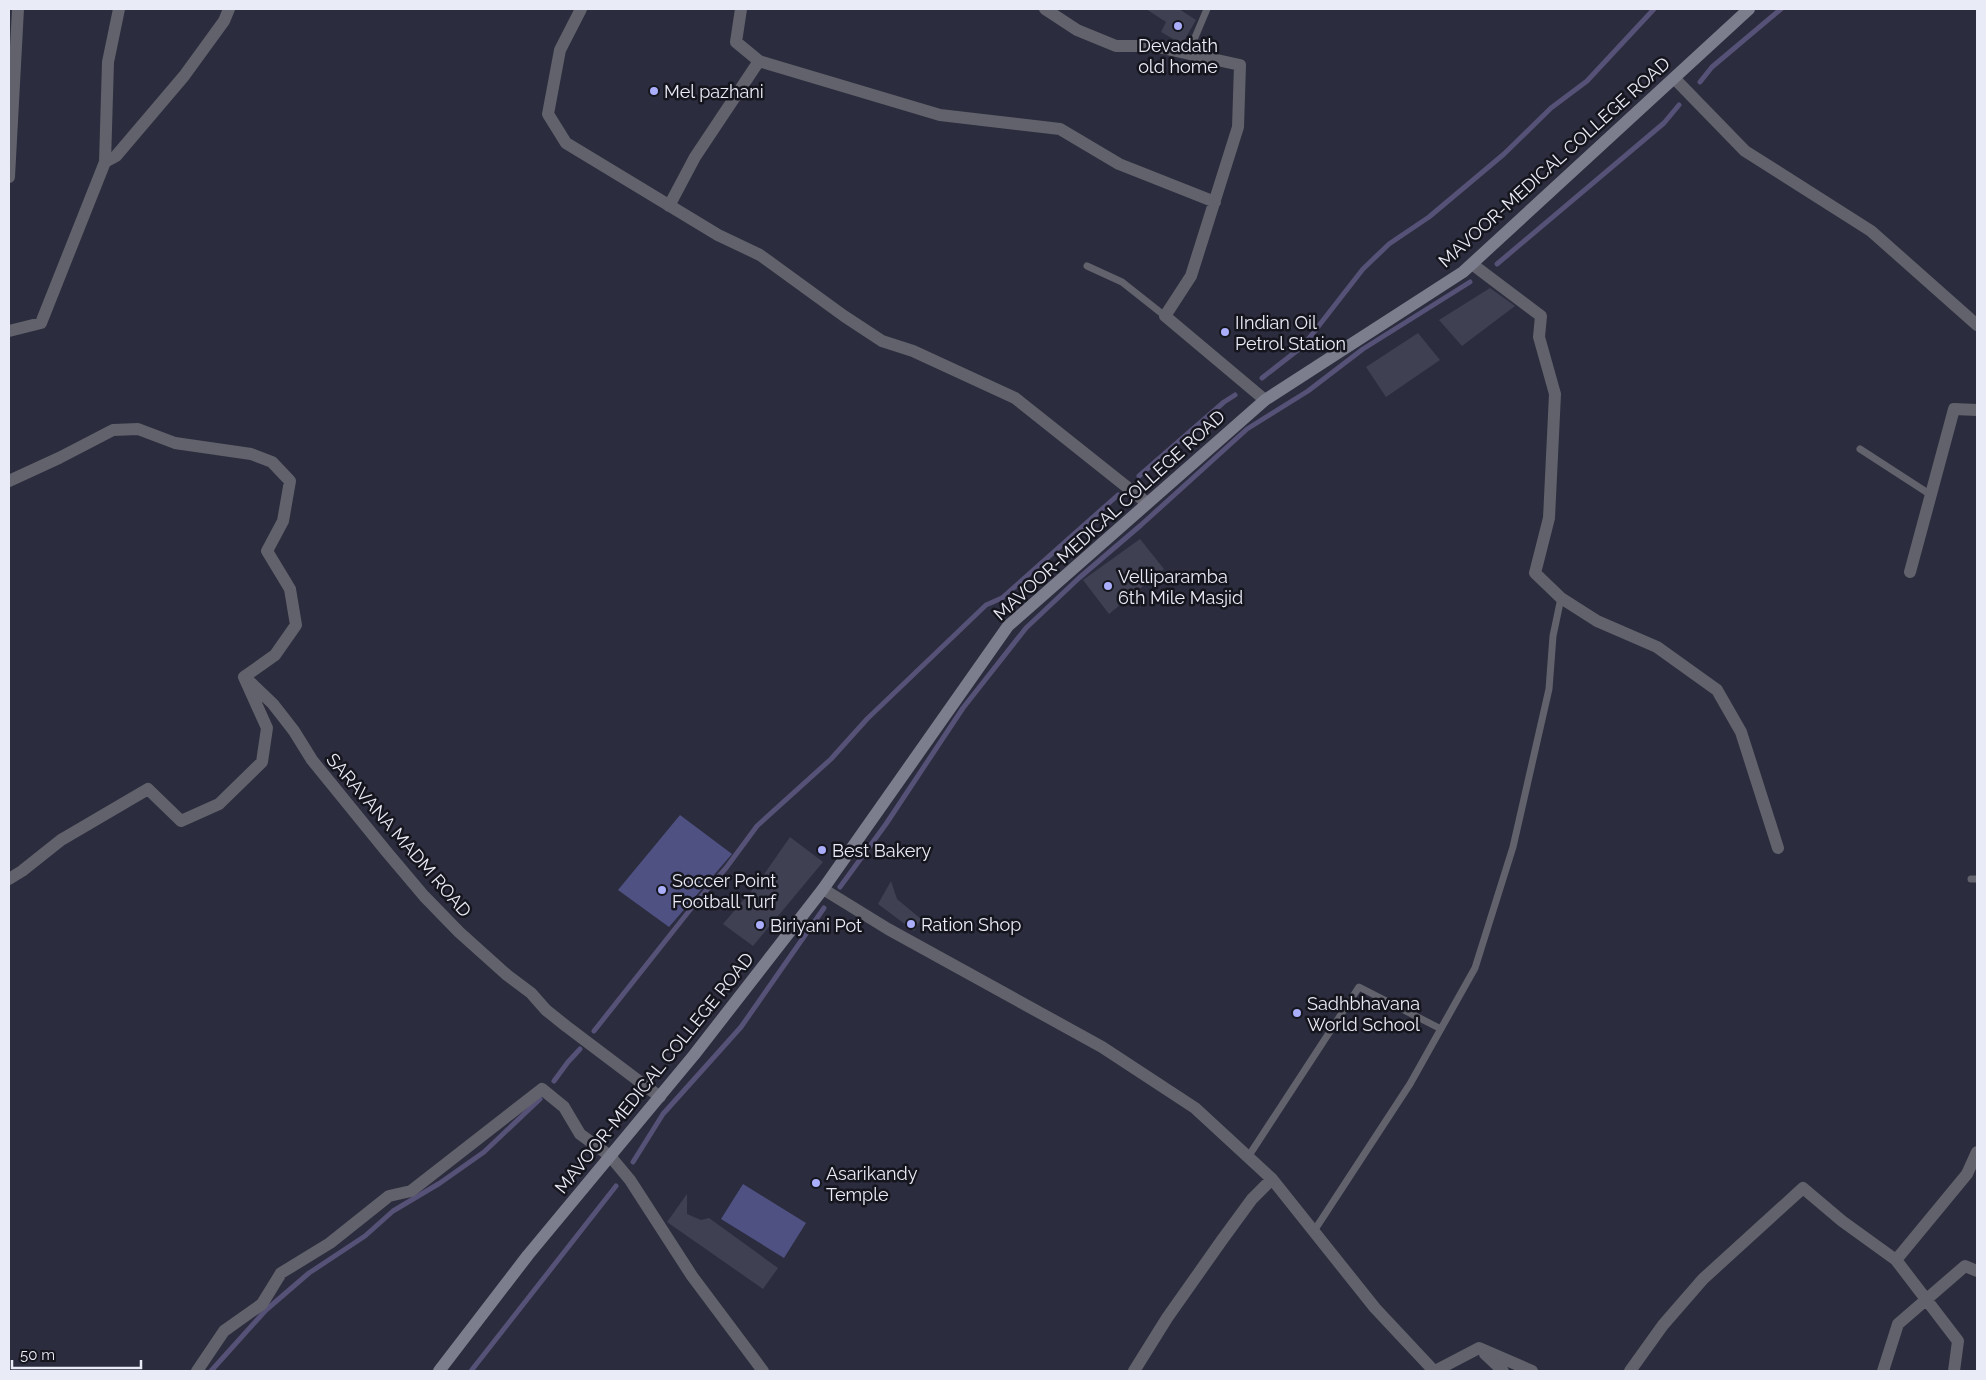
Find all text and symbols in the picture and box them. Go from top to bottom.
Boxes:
marker: Devadath old home [1172,20,1184,32]
place label: Devadath old home [1138,35,1218,77]
street label: MAVOOR-MEDICAL COLLEGE ROAD [1434,53,1674,271]
place label: Mel pazhani [664,81,764,102]
marker: Mel pazhani [648,85,660,97]
place label: IIndian Oil Petrol Station [1235,312,1346,354]
marker: IIndian Oil Petrol Station [1219,326,1231,338]
street label: MAVOOR-MEDICAL COLLEGE ROAD [989,406,1229,624]
place label: Velliparamba 6th Mile Masjid [1118,566,1243,608]
marker: Velliparamba 6th Mile Masjid [1102,580,1114,592]
street label: SARAVANA MADM ROAD [322,749,476,921]
place label: Best Bakery [832,840,932,861]
marker: Best Bakery [816,844,828,856]
place label: Soccer Point Football Turf [672,870,777,912]
marker: Soccer Point Football Turf [656,884,668,896]
place label: Ration Shop [921,914,1021,935]
place label: Biriyani Pot [770,915,862,936]
marker: Ration Shop [905,918,917,930]
marker: Biriyani Pot [754,919,766,931]
street label: MAVOOR-MEDICAL COLLEGE ROAD [550,948,758,1198]
place label: Sadhbhavana World School [1307,993,1420,1035]
marker: Sadhbhavana World School [1291,1007,1303,1019]
place label: Asarikandy Temple [826,1163,918,1205]
marker: Asarikandy Temple [810,1177,822,1189]
scale bar [12,1338,141,1370]
text: 50 m [20,1346,55,1364]

